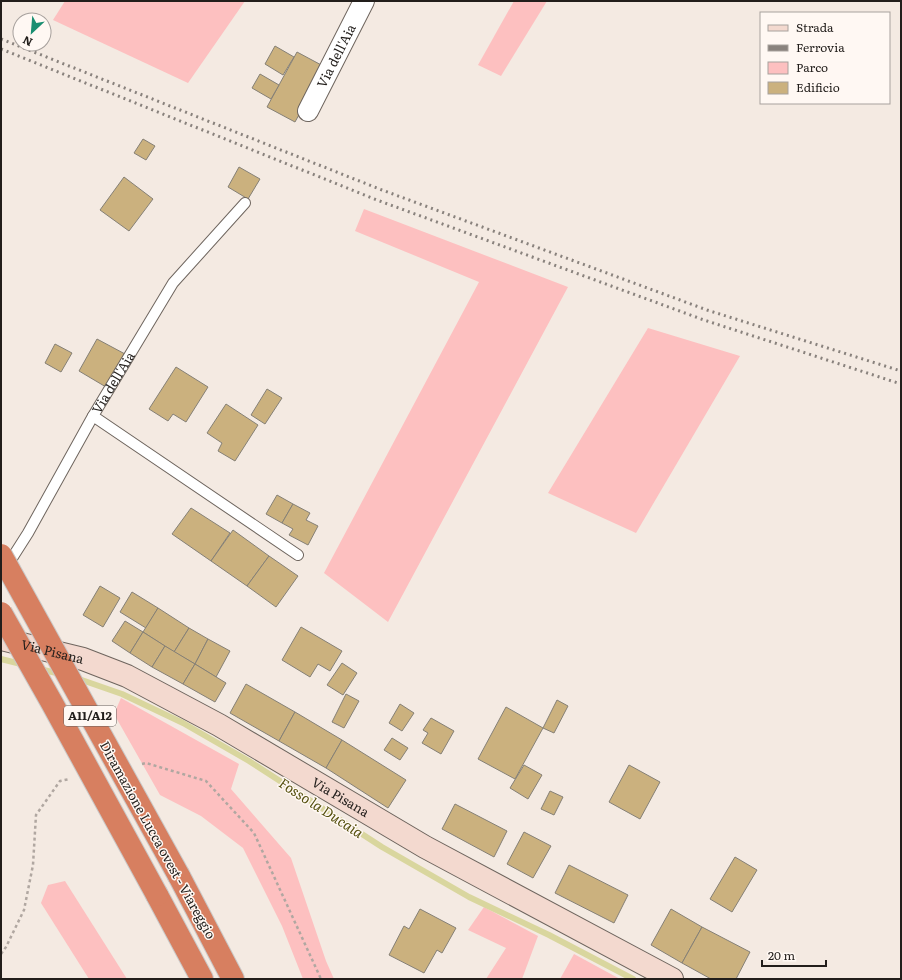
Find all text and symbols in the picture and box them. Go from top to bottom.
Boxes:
north arrow [12,12,52,52]
legend [760,12,890,104]
text: Strada [796,18,834,36]
street label: Via dell'Aia [311,20,360,91]
text: N [20,33,35,51]
text: Ferrovia [796,38,845,56]
text: Parco [796,58,828,76]
text: Edificio [796,78,840,96]
street label: Via dell'Aia [87,348,139,417]
street label: Via Pisana [19,634,86,668]
road number: A11/A12 [64,706,116,726]
street label: Diramazione Lucca ovest - Viareggio [96,737,221,943]
water label: Fosso la Ducaia [276,772,368,842]
street label: Via Pisana [308,772,373,821]
scale bar [762,942,826,968]
text: 20 m [768,946,795,964]

